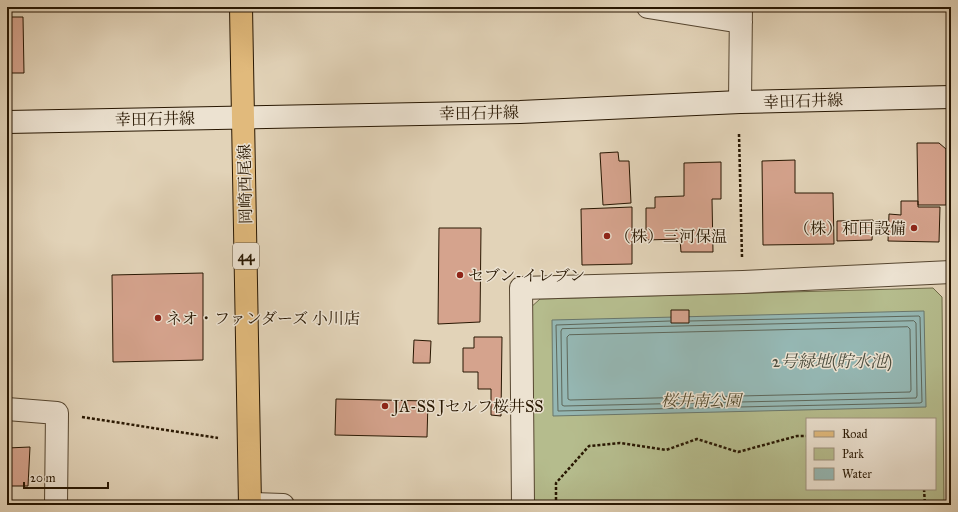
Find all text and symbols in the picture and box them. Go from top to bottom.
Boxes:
street label: 幸田石井線 [763,90,843,112]
street label: 幸田石井線 [439,103,519,123]
street label: 幸田石井線 [115,109,195,129]
street label: 岡崎西尾線 [235,144,255,224]
place label: （株）和田設備 [794,219,906,238]
marker: （株）和田設備 [909,223,919,233]
place label: （株）三河保温 [615,227,727,246]
marker: （株）三河保温 [602,231,612,241]
road number: 44 [233,243,259,269]
place label: セブン-イレブン [468,266,585,285]
marker: セブン-イレブン [455,270,465,280]
place label: ネオ・ファンダーズ 小川店 [166,309,360,328]
marker: ネオ・ファンダーズ 小川店 [153,313,163,323]
water label: 2号緑地(貯水池) [772,351,892,372]
park label: 桜井南公園 [661,391,744,410]
place label: JA-SS Jセルフ桜井SS [391,397,543,417]
marker: JA-SS Jセルフ桜井SS [380,401,390,411]
legend [806,418,936,490]
text: Road [842,427,868,441]
text: Park [842,447,864,461]
scale bar [24,464,108,490]
text: Water [842,467,872,481]
text: 20 m [30,471,56,485]

